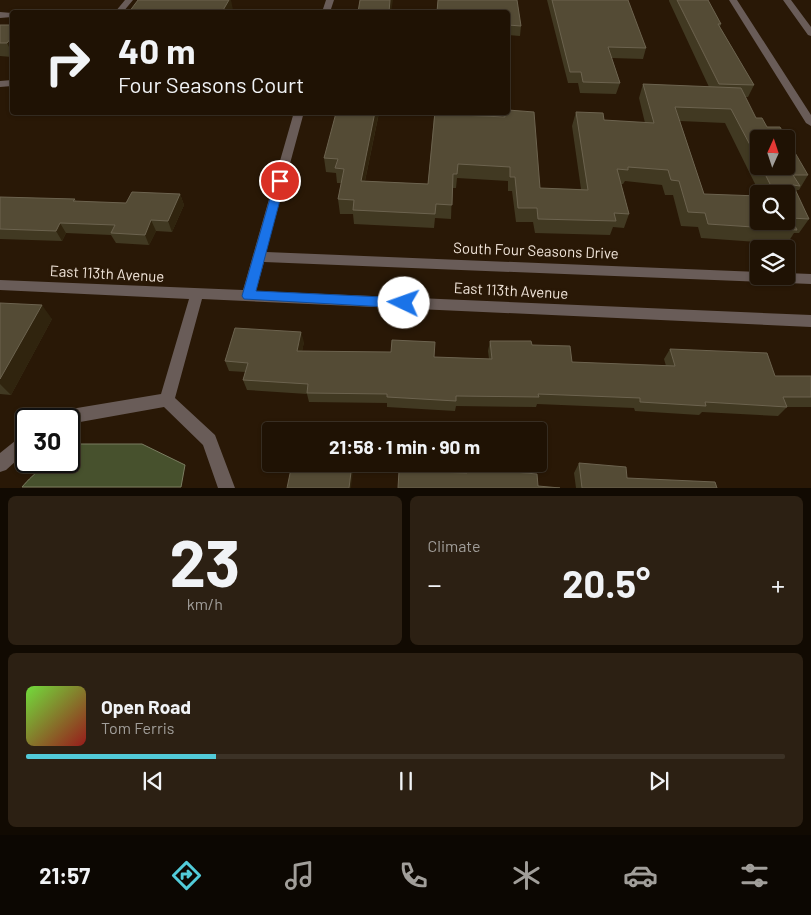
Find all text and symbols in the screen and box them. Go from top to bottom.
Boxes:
text: 40 m [118,29,195,71]
icon: right [35,30,100,95]
text: Four Seasons Court [118,71,304,97]
north arrow [750,130,795,175]
map controls [750,130,795,285]
pin [259,160,301,202]
icon: arrive [266,167,294,195]
button: search [750,185,795,230]
street label: South Four Seasons Drive [453,238,619,262]
button: layers [750,240,795,285]
street label: East 113th Avenue [49,261,165,285]
position arrow [377,276,429,328]
street label: East 113th Avenue [453,278,569,302]
speed limit sign: 30 [15,408,80,473]
text: 21:58 · 1 min · 90 m [329,435,480,458]
text: 23 [169,522,240,600]
text: Climate [428,536,480,555]
text: 20.5° [562,560,650,606]
text: − [428,567,442,601]
text: + [771,567,785,601]
text: km/h [187,594,223,613]
text: Open Road [101,695,191,718]
text: Tom Ferris [101,718,175,737]
icon: previous [139,767,167,795]
icon: pause [392,767,420,795]
icon: next [645,767,673,795]
icon: directions [169,858,204,893]
icon: music [282,858,317,893]
icon: phone [396,858,431,893]
icon: climate [509,858,544,893]
icon: car [623,858,658,893]
icon: filters [737,858,772,893]
text: 21:57 [39,862,90,888]

